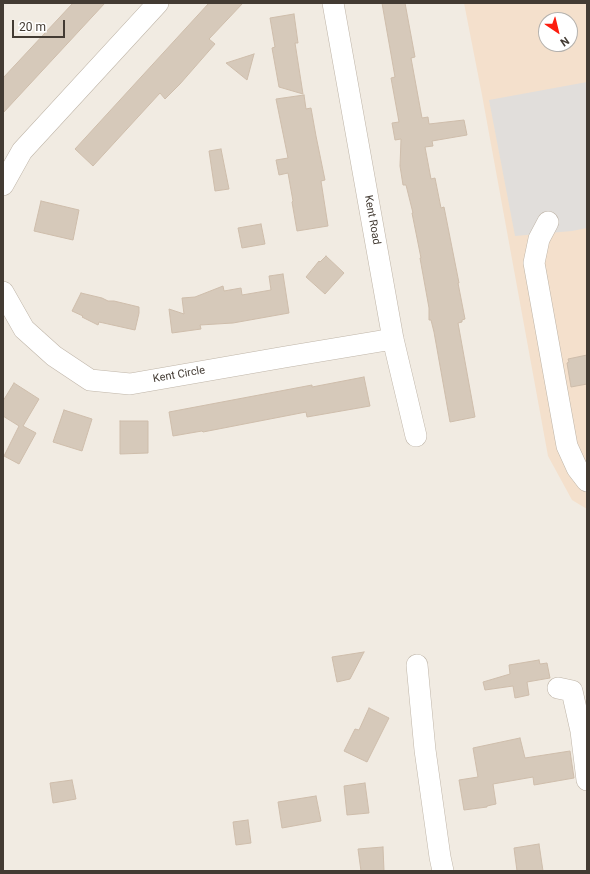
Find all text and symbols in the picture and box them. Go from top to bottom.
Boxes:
scale bar [14,12,67,38]
north arrow [538,12,578,52]
text: 20 m [19,20,46,34]
text: N [558,34,572,49]
street label: Kent Road [361,194,383,246]
street label: Kent Circle [152,364,206,386]

